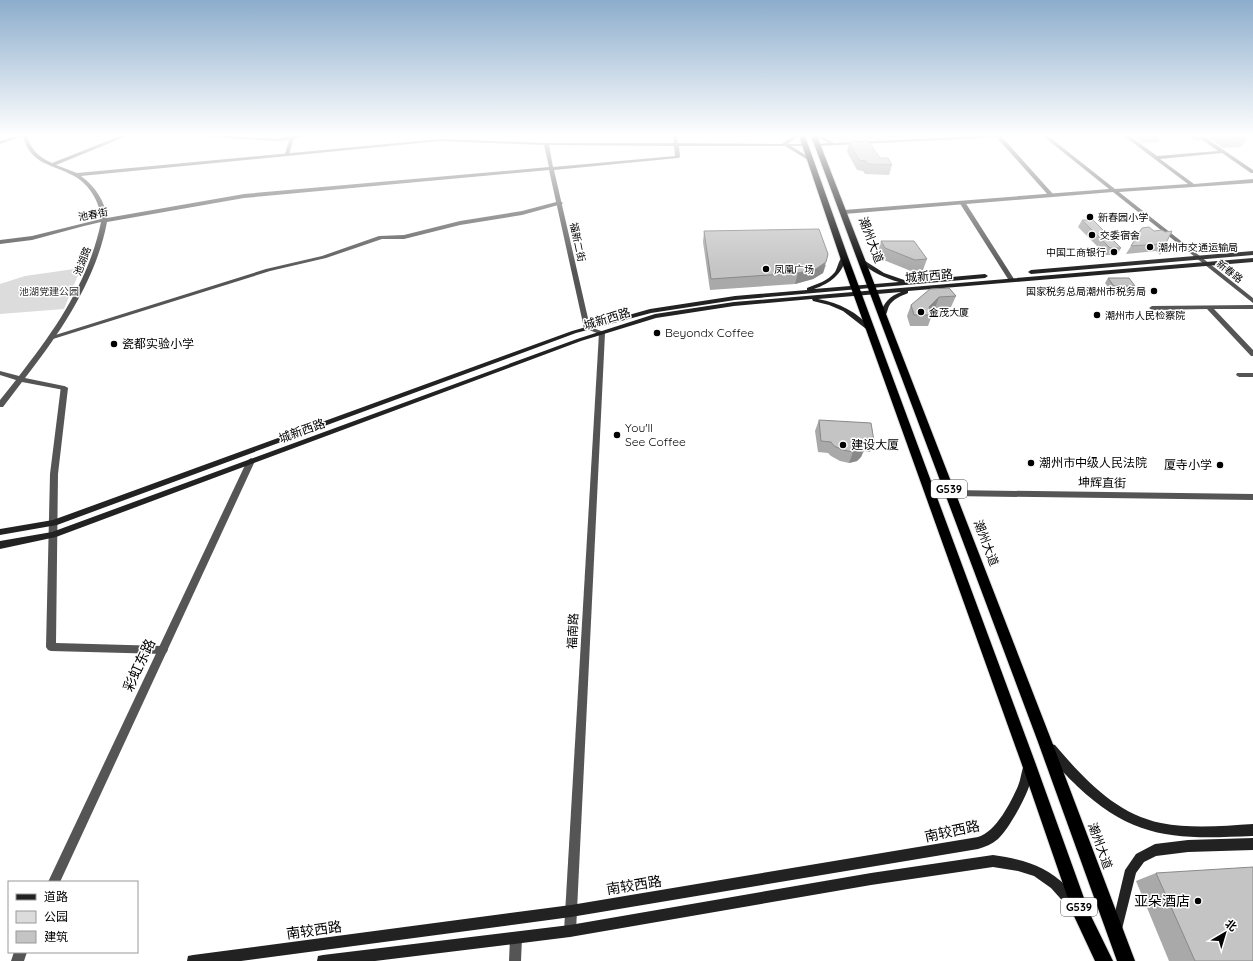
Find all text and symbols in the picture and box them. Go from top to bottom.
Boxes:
street label: 池春街 [77,205,109,224]
place label: 新春园小学 [1098,211,1148,224]
marker: 新春园小学 [1085,212,1095,222]
street label: 潮州大道 [856,215,887,265]
street label: 福新二街 [567,221,588,263]
place label: 交委宿舍 [1100,229,1140,242]
marker: 交委宿舍 [1087,230,1097,240]
place label: 潮州市交通运输局 [1158,241,1238,254]
marker: 潮州市交通运输局 [1145,242,1155,252]
street label: 池湖路 [71,245,94,278]
place label: 中国工商银行 [1046,246,1106,259]
marker: 中国工商银行 [1109,247,1119,257]
street label: 新春路 [1214,257,1246,286]
place label: 凤凰广场 [774,263,814,276]
marker: 凤凰广场 [761,264,771,274]
street label: 城新西路 [904,266,954,285]
park label: 池湖党建公园 [19,285,79,298]
place label: 国家税务总局潮州市税务局 [1026,285,1146,298]
marker: 国家税务总局潮州市税务局 [1149,286,1159,296]
street label: 城新西路 [582,304,632,333]
place label: 金茂大厦 [929,306,969,319]
marker: 金茂大厦 [916,307,926,317]
place label: 潮州市人民检察院 [1105,309,1185,322]
marker: 潮州市人民检察院 [1092,310,1102,320]
place label: Beyondx Coffee [665,325,754,340]
marker: Beyondx Coffee [652,328,662,338]
place label: 瓷都实验小学 [122,336,194,351]
marker: 瓷都实验小学 [109,339,119,349]
street label: 城新西路 [277,415,327,446]
place label: You'll See Coffee [625,420,686,449]
marker: You'll See Coffee [612,430,622,440]
place label: 建设大厦 [851,437,899,452]
marker: 建设大厦 [838,440,848,450]
place label: 潮州市中级人民法院 [1039,455,1147,470]
place label: 厦寺小学 [1164,457,1212,472]
marker: 潮州市中级人民法院 [1026,458,1036,468]
marker: 厦寺小学 [1215,460,1225,470]
street label: 坤辉直街 [1078,475,1126,490]
road number: G539 [931,480,967,498]
street label: 潮州大道 [971,518,1002,568]
street label: 福南路 [564,613,581,649]
street label: 彩虹东路 [119,636,159,694]
street label: 南较西路 [923,816,981,846]
street label: 潮州大道 [1085,821,1116,871]
street label: 南较西路 [605,872,663,898]
legend [8,881,138,953]
text: 道路 [44,889,68,904]
place label: 亚朵酒店 [1134,892,1190,910]
marker: 亚朵酒店 [1193,896,1203,906]
road number: G539 [1061,898,1097,916]
text: 公园 [44,909,68,924]
north arrow [1205,913,1245,953]
text: 北 [1223,916,1240,934]
street label: 南较西路 [285,917,343,943]
text: 建筑 [44,929,68,944]

